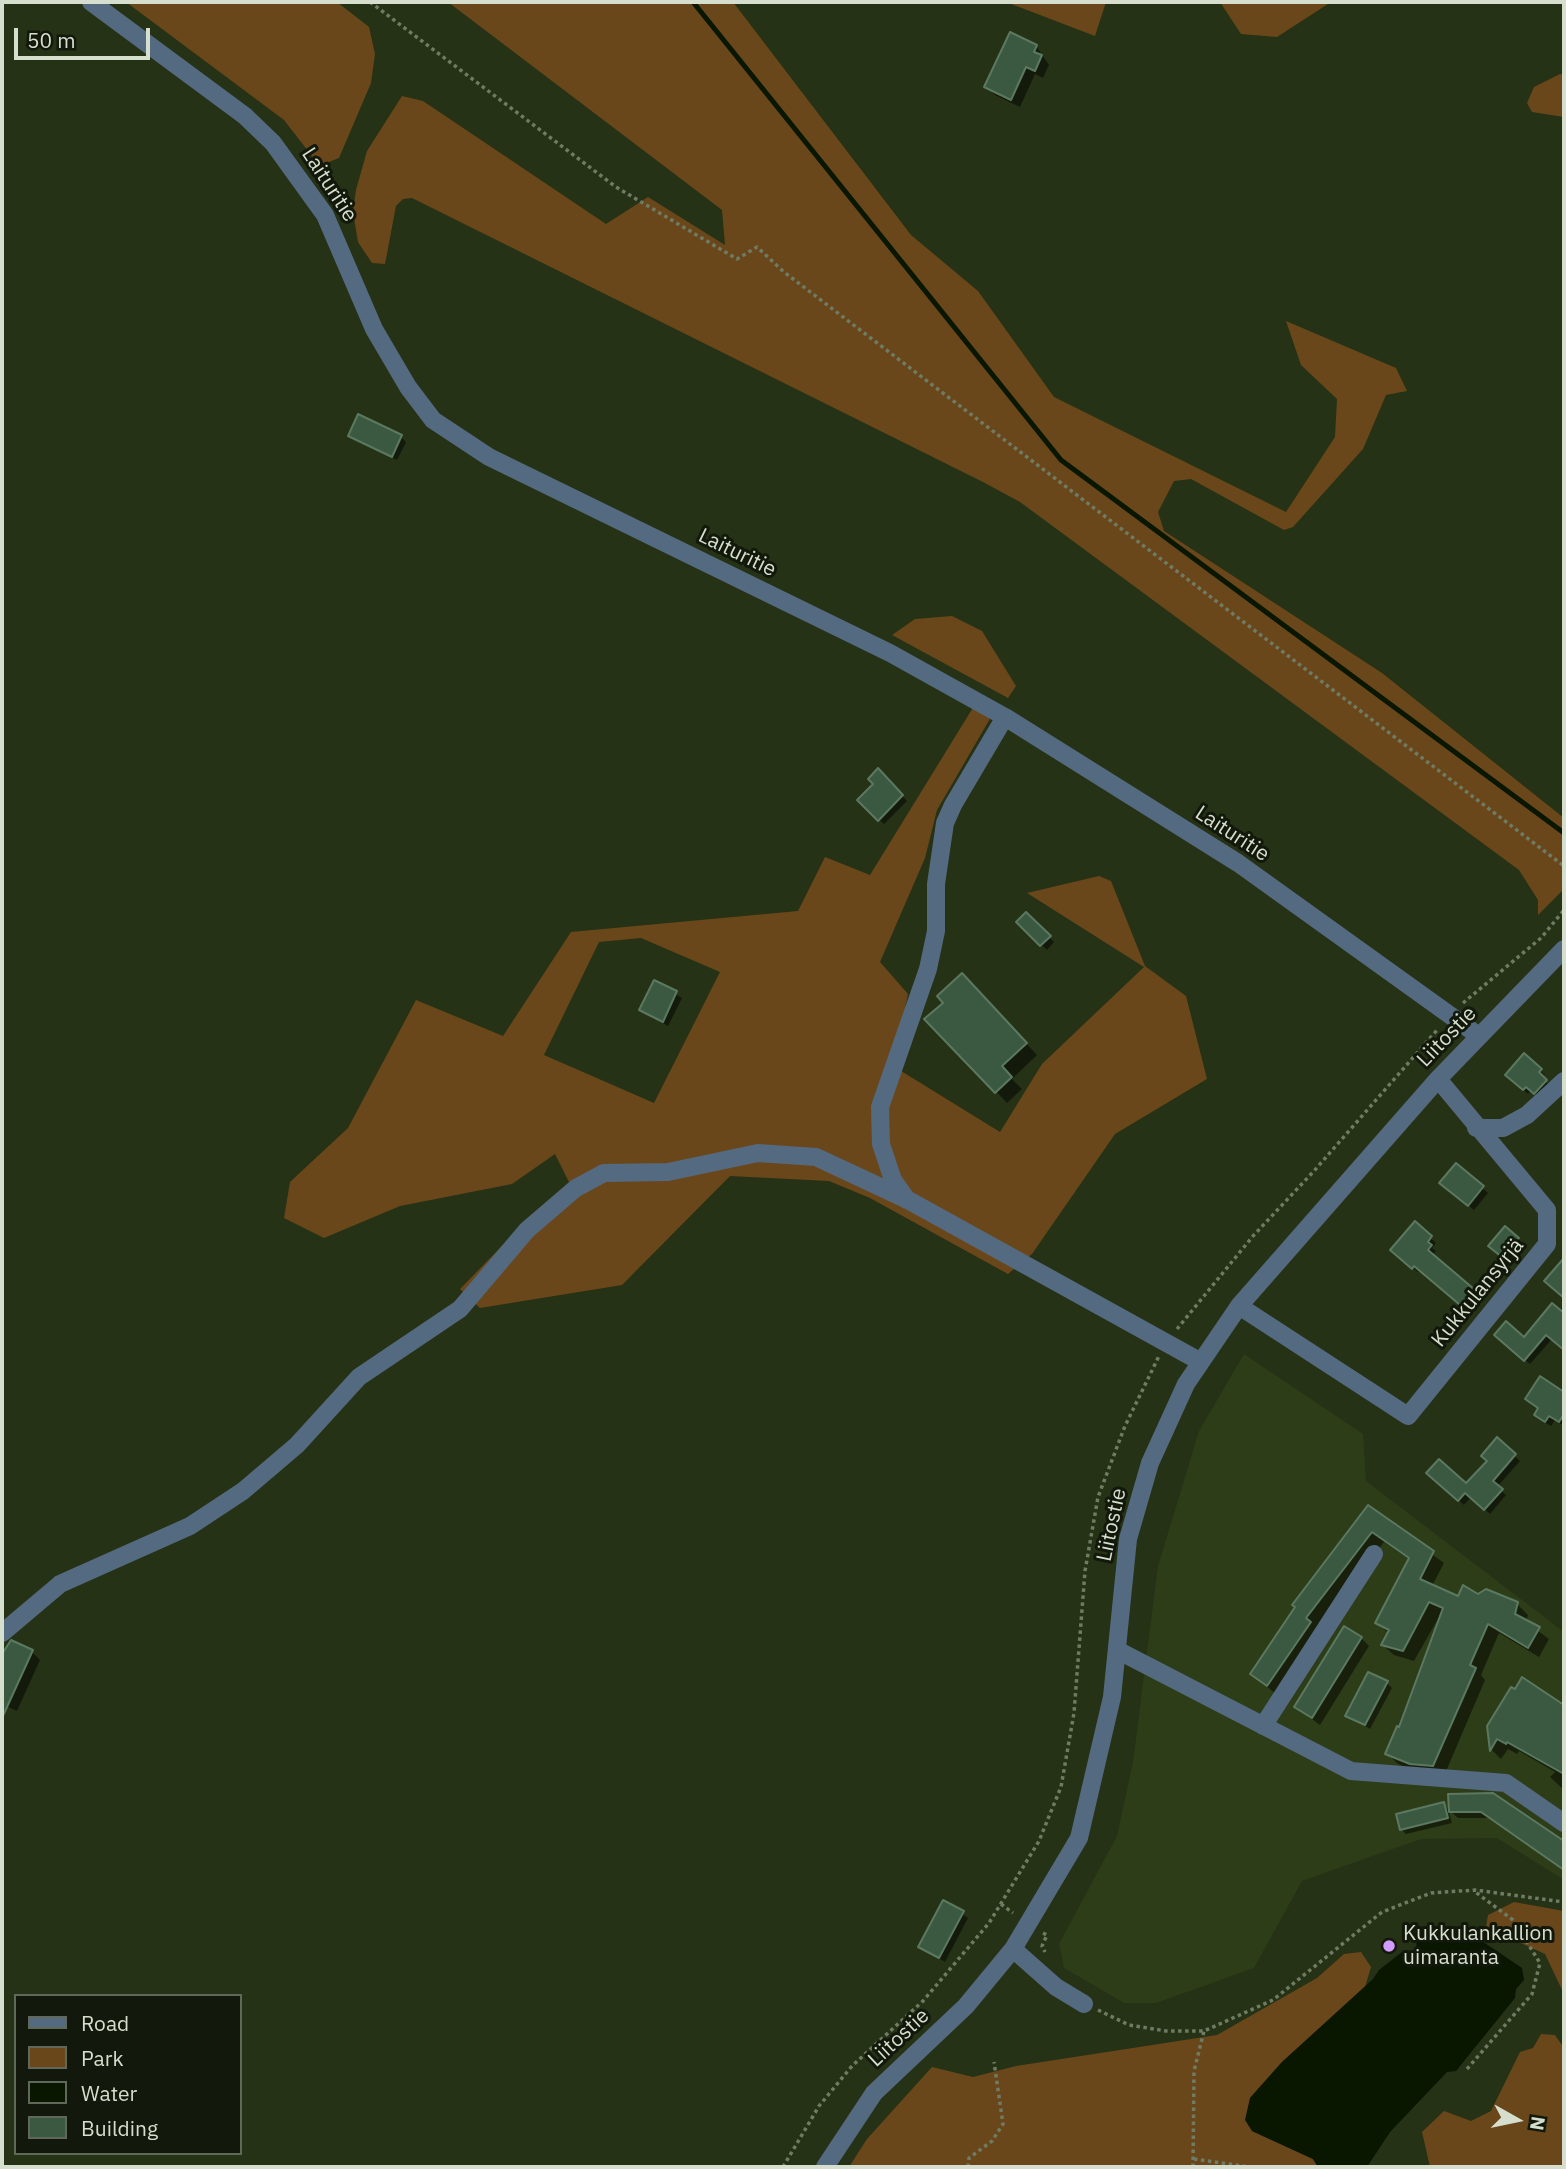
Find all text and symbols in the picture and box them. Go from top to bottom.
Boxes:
scale bar [18,14,154,58]
text: 50 m [27,26,76,54]
street label: Laituritie [296,143,362,227]
street label: Laituritie [694,523,780,583]
street label: Laituritie [1190,801,1274,867]
street label: Liitostie [1412,1002,1482,1072]
street label: Kukkulansyrjä [1427,1234,1529,1352]
street label: Liitostie [1092,1486,1132,1564]
place label: Kukkulankallion uimaranta [1403,1921,1553,1971]
marker: Kukkulankallion uimaranta [1381,1938,1397,1954]
legend [14,1994,242,2155]
street label: Liitostie [863,2003,935,2073]
text: Road [81,2009,129,2037]
text: Park [81,2044,124,2072]
text: Water [81,2079,137,2107]
north arrow [1482,2085,1552,2155]
text: Building [81,2114,158,2142]
text: N [1525,2115,1551,2132]

